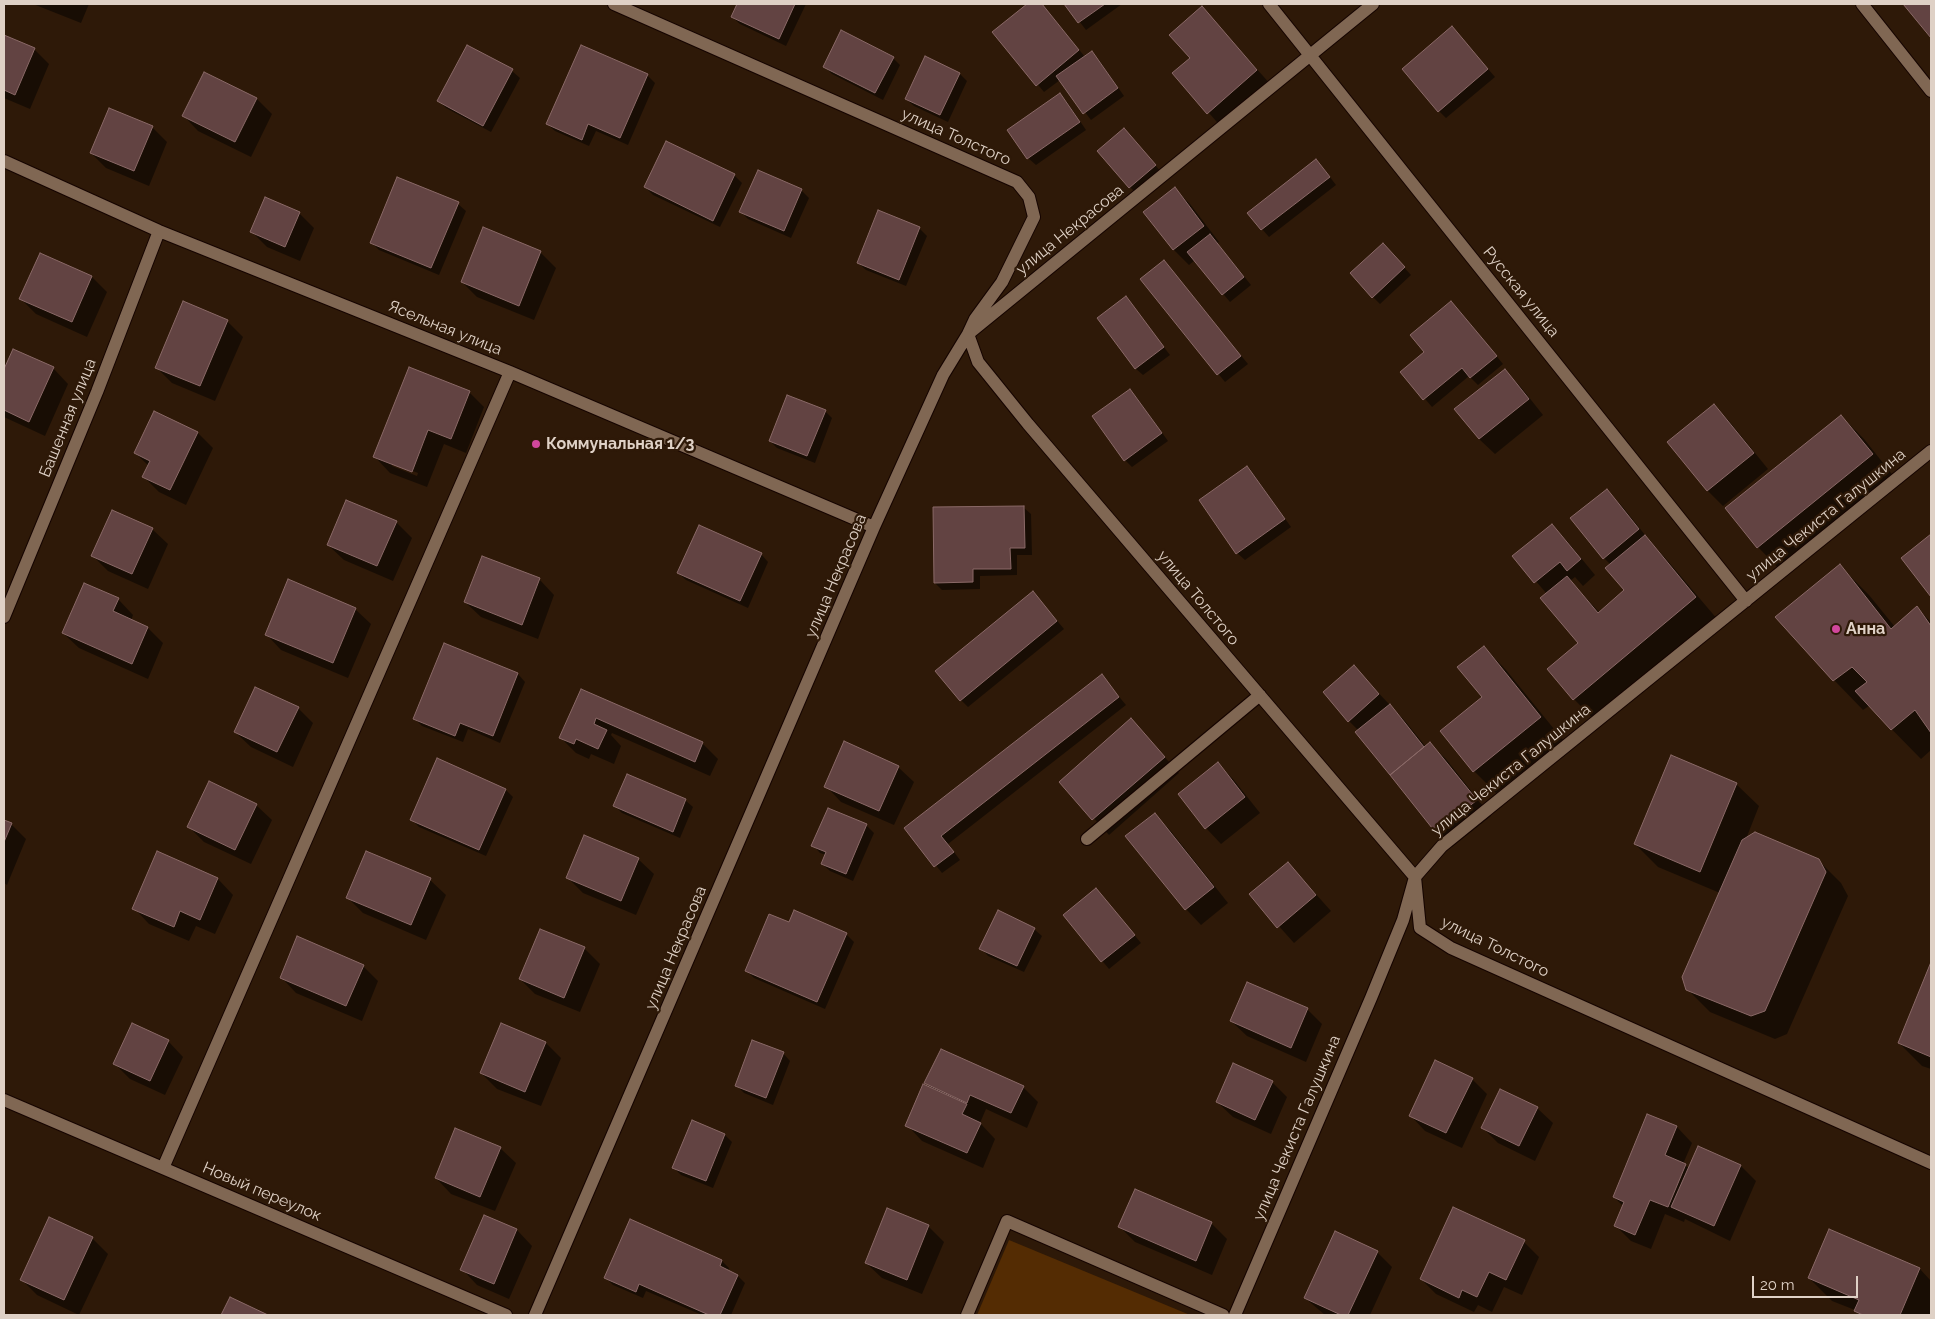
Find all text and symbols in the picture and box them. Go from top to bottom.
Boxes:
street label: улица Толстого [898,104,1014,170]
street label: улица Некрасова [1012,181,1128,279]
street label: Русская улица [1479,243,1563,341]
street label: Ясельная улица [385,296,505,360]
street label: Башенная улица [35,356,101,480]
place label: Коммунальная 1/3 [546,434,694,454]
marker: Коммунальная 1/3 [530,438,542,450]
street label: улица Чекиста Галушкина [1742,445,1910,585]
street label: улица Некрасова [801,511,871,641]
street label: улица Толстого [1153,547,1243,649]
place label: Анна [1846,619,1885,639]
marker: Анна [1830,623,1842,635]
street label: улица Чекиста Галушкина [1427,700,1595,840]
street label: улица Некрасова [641,883,711,1013]
street label: улица Толстого [1438,913,1552,981]
street label: улица Чекиста Галушкина [1249,1032,1345,1224]
street label: Новый переулок [200,1158,324,1226]
scale bar [1755,1266,1861,1298]
text: 20 m [1760,1276,1795,1294]

